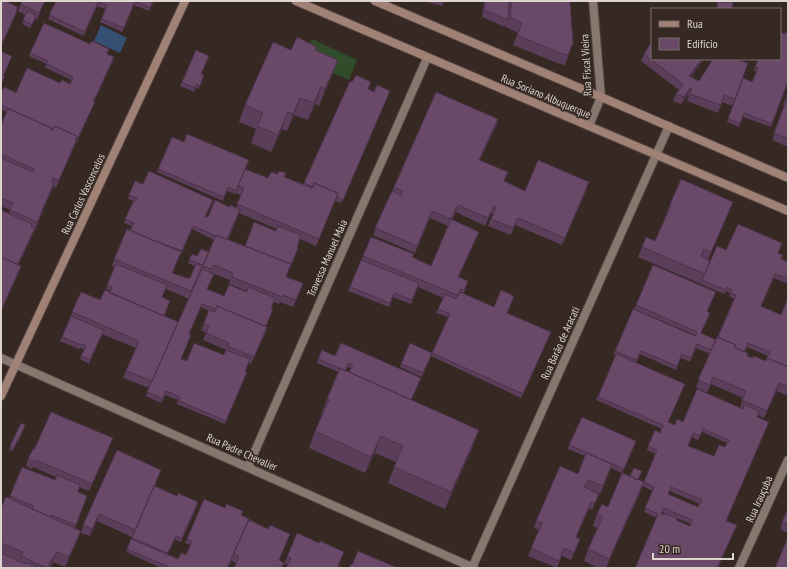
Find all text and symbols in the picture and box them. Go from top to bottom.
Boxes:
legend [651,8,781,60]
text: Rua [687,16,703,31]
street label: Rua Fiscal Vieira [577,34,595,96]
text: Edifício [687,36,718,51]
street label: Rua Soriano Albuquerque [499,71,593,121]
street label: Rua Carlos Vasconcelos [58,151,108,237]
street label: Travessa Manuel Maia [304,217,350,299]
street label: Rua Barão de Aracati [538,304,582,382]
street label: Rua Padre Chevalier [204,430,280,474]
street label: Rua Irauçuba [743,474,775,524]
scale bar [653,535,733,561]
text: 20 m [659,541,680,556]

